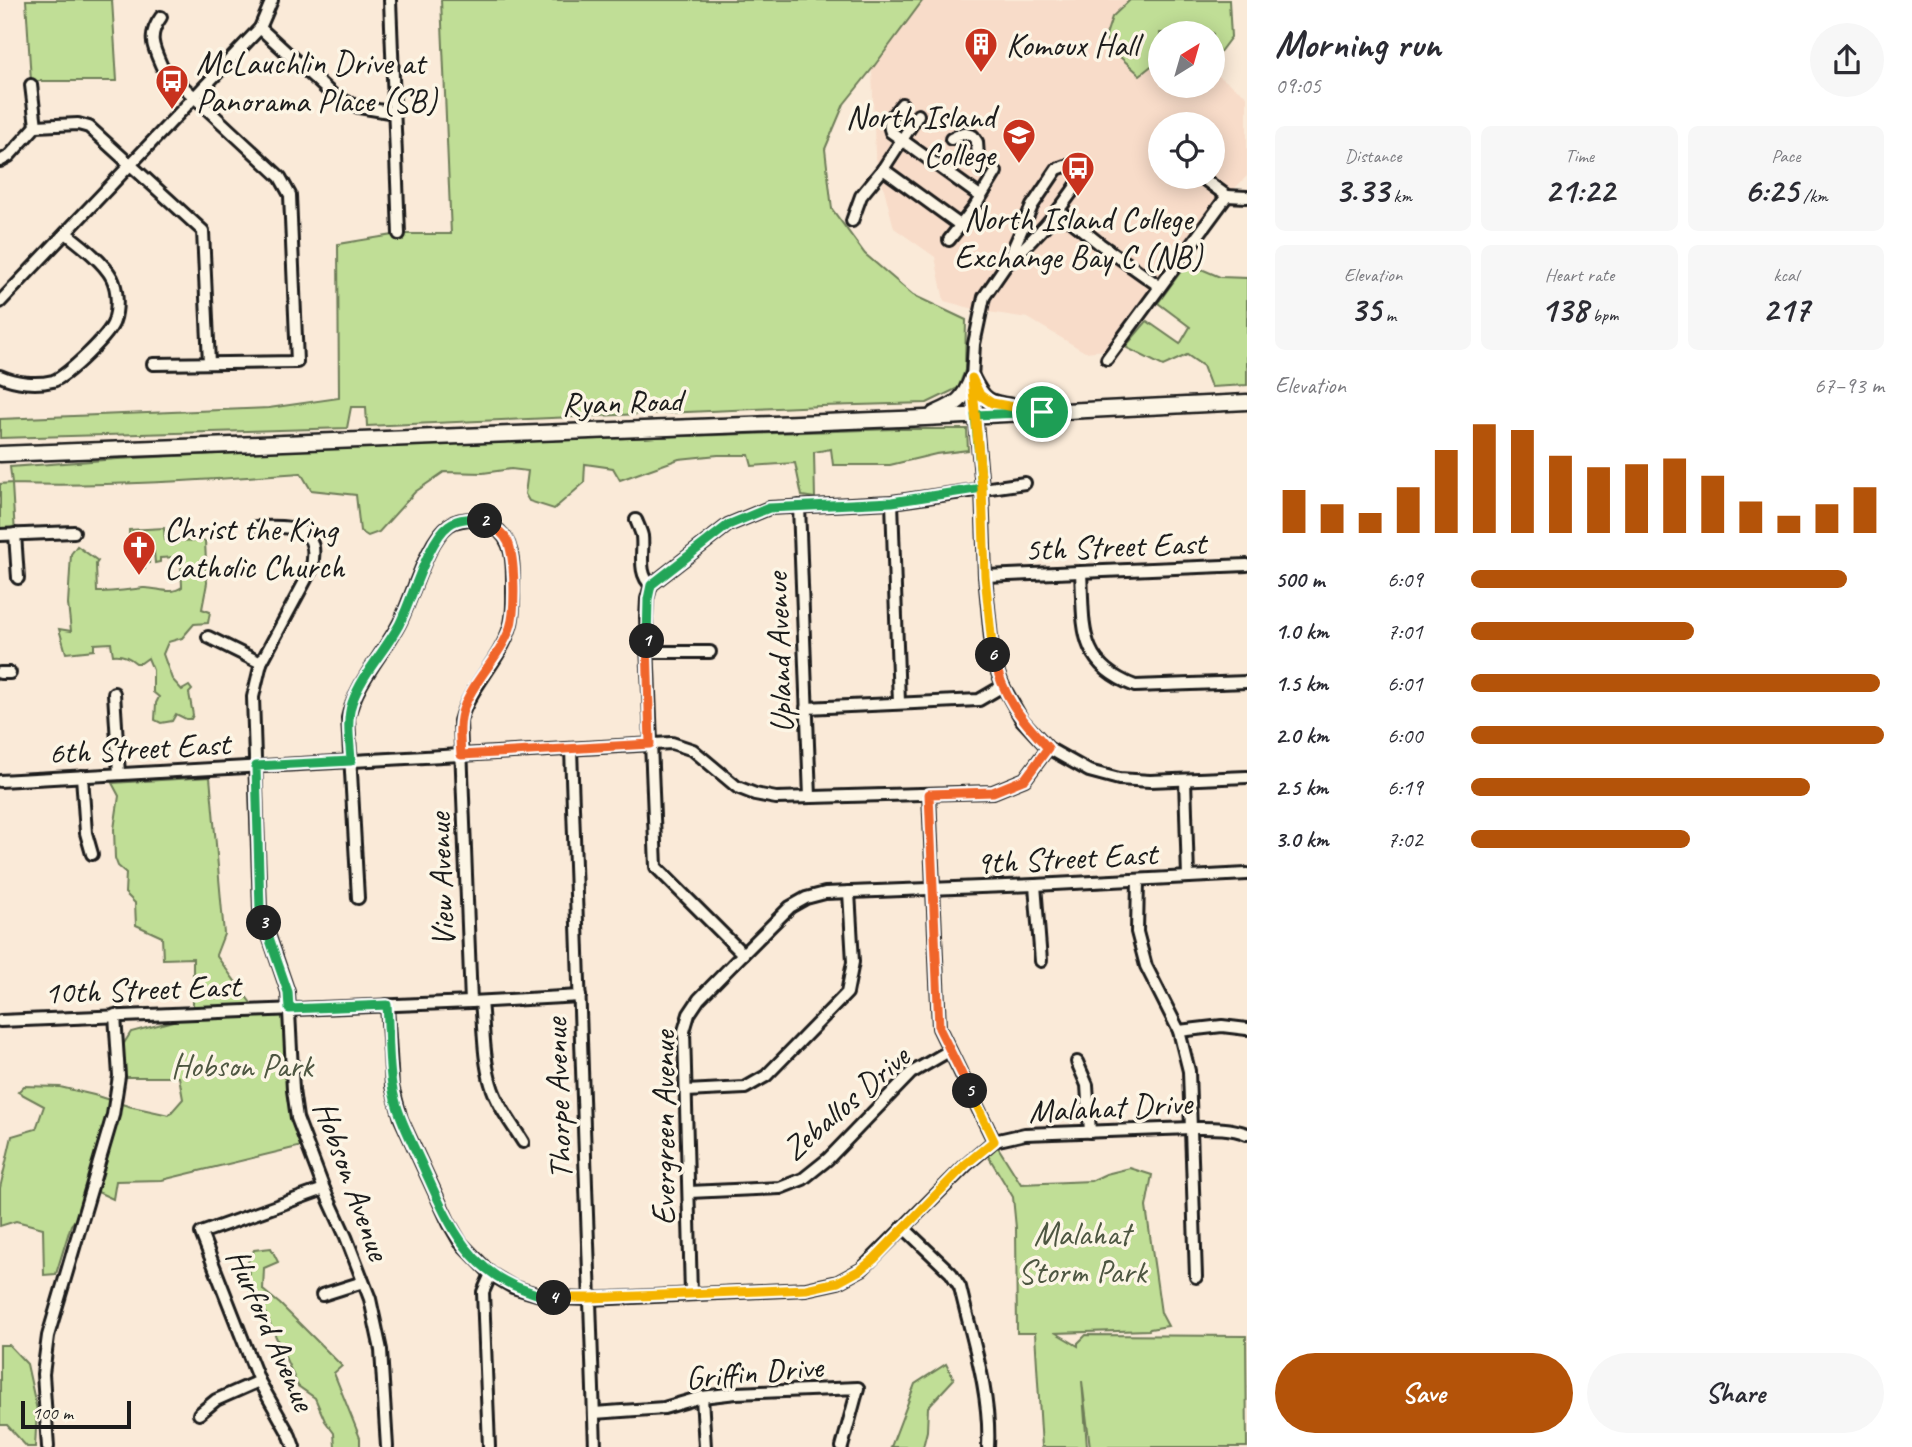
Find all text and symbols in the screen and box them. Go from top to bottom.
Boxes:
north arrow [1148,21,1225,98]
map controls [1148,21,1225,189]
text: Morning run [1275,21,1441,68]
button: share [1810,23,1884,97]
place label: Komoux Hall [1006,24,1144,66]
building icon: Komoux Hall [962,25,1000,74]
place label: McLauchlin Drive at Panorama Place (SB) [196,42,439,122]
bus stop icon: McLauchlin Drive at Panorama Place (SB) [153,62,191,111]
text: 09:05 [1275,71,1321,100]
place label: North Island College [846,96,1000,176]
button: locate [1148,112,1225,189]
school or university icon: North Island College [1000,116,1038,165]
text: Distance [1345,144,1402,168]
text: Time [1565,144,1594,168]
text: Pace [1771,144,1800,168]
bus stop icon: North Island College Exchange Bay C (NB) [1059,149,1097,198]
text: 3.33 [1334,168,1389,213]
text: 21:22 [1545,168,1614,213]
text: 6:25 [1744,168,1798,213]
text: km [1389,184,1412,208]
text: /km [1798,184,1828,208]
place label: North Island College Exchange Bay C (NB) [954,198,1204,278]
text: Elevation [1344,263,1402,287]
text: Heart rate [1545,263,1614,287]
text: kcal [1773,263,1798,287]
text: 35 [1350,287,1381,332]
text: 138 [1541,287,1588,332]
text: 217 [1762,287,1809,332]
text: m [1381,303,1396,327]
text: bpm [1588,303,1618,327]
text: Elevation [1275,371,1346,400]
text: 67–93 m [1814,371,1884,400]
street label: Ryan Road [561,379,688,425]
pin [1012,382,1072,442]
icon: arrive [1023,393,1061,431]
pin: 2 [468,504,503,538]
place label: Christ the King Catholic Church [164,508,346,588]
text: 2 [480,508,489,532]
street label: 5th Street East [1024,522,1209,570]
church icon: Christ the King Catholic Church [120,528,158,577]
text: 500 m [1275,565,1324,594]
text: 6:09 [1387,565,1423,594]
street label: Upland Avenue [755,570,803,734]
text: 1.0 km [1275,617,1329,646]
text: 7:01 [1387,617,1423,646]
pin: 1 [630,624,664,658]
text: 1 [642,628,651,652]
pin: 6 [976,638,1010,672]
text: 6 [988,642,997,666]
text: 1.5 km [1275,669,1328,698]
text: 6:01 [1387,669,1423,698]
text: 2.0 km [1275,721,1329,750]
text: 6:00 [1387,721,1423,750]
street label: 6th Street East [48,722,234,774]
text: 2.5 km [1275,773,1328,802]
text: 6:19 [1387,773,1423,802]
street label: View Avenue [418,810,464,948]
text: 3.0 km [1275,825,1329,854]
text: 7:02 [1387,825,1423,854]
street label: 9th Street East [975,832,1161,884]
pin: 3 [246,906,282,940]
text: 3 [259,910,268,934]
street label: 10th Street East [43,964,244,1013]
street label: Thorpe Avenue [534,1015,582,1180]
street label: Evergreen Avenue [643,1028,685,1225]
street label: Zeballos Drive [773,1035,920,1169]
park label: Hobson Park [171,1045,315,1087]
pin: 5 [953,1074,988,1108]
text: 5 [965,1078,974,1102]
street label: Malahat Drive [1027,1082,1195,1132]
street label: Hobson Avenue [304,1095,401,1268]
park label: Malahat Storm Park [1018,1213,1148,1293]
street label: Hurford Avenue [217,1242,326,1419]
pin: 4 [536,1280,572,1316]
text: 4 [549,1285,558,1309]
street label: Griffin Drive [684,1345,827,1399]
button: Save [1275,1353,1573,1433]
button: Share [1587,1353,1884,1433]
scale bar [21,1398,131,1430]
text: 100 m [32,1401,73,1425]

